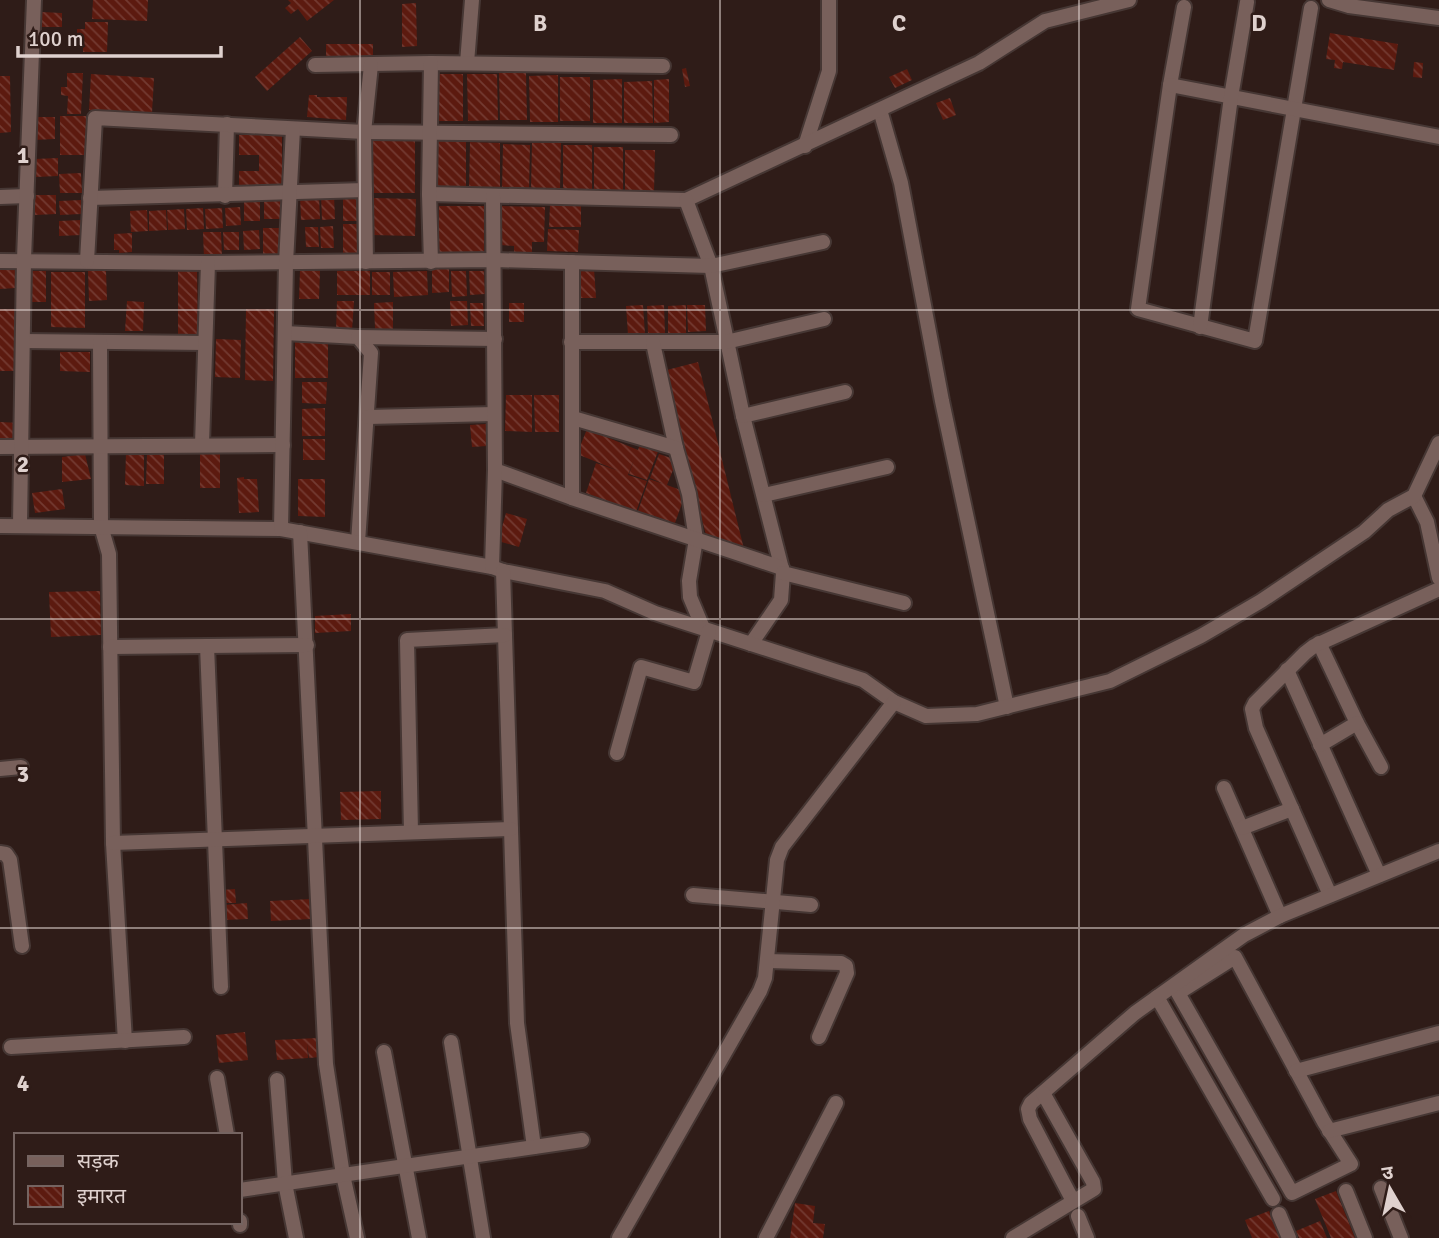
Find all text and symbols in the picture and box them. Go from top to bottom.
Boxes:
text: B [533,9,547,38]
text: C [892,9,906,38]
text: D [1251,9,1267,38]
scale bar [18,14,220,58]
text: 100 m [28,26,83,52]
text: 1 [17,141,29,170]
text: 2 [17,450,29,479]
text: 3 [17,760,29,789]
text: 4 [17,1069,29,1098]
legend [14,1133,242,1224]
text: सड़क [77,1148,119,1174]
north arrow [1355,1154,1425,1224]
text: उ [1380,1160,1396,1186]
text: इमारत [77,1183,127,1209]

